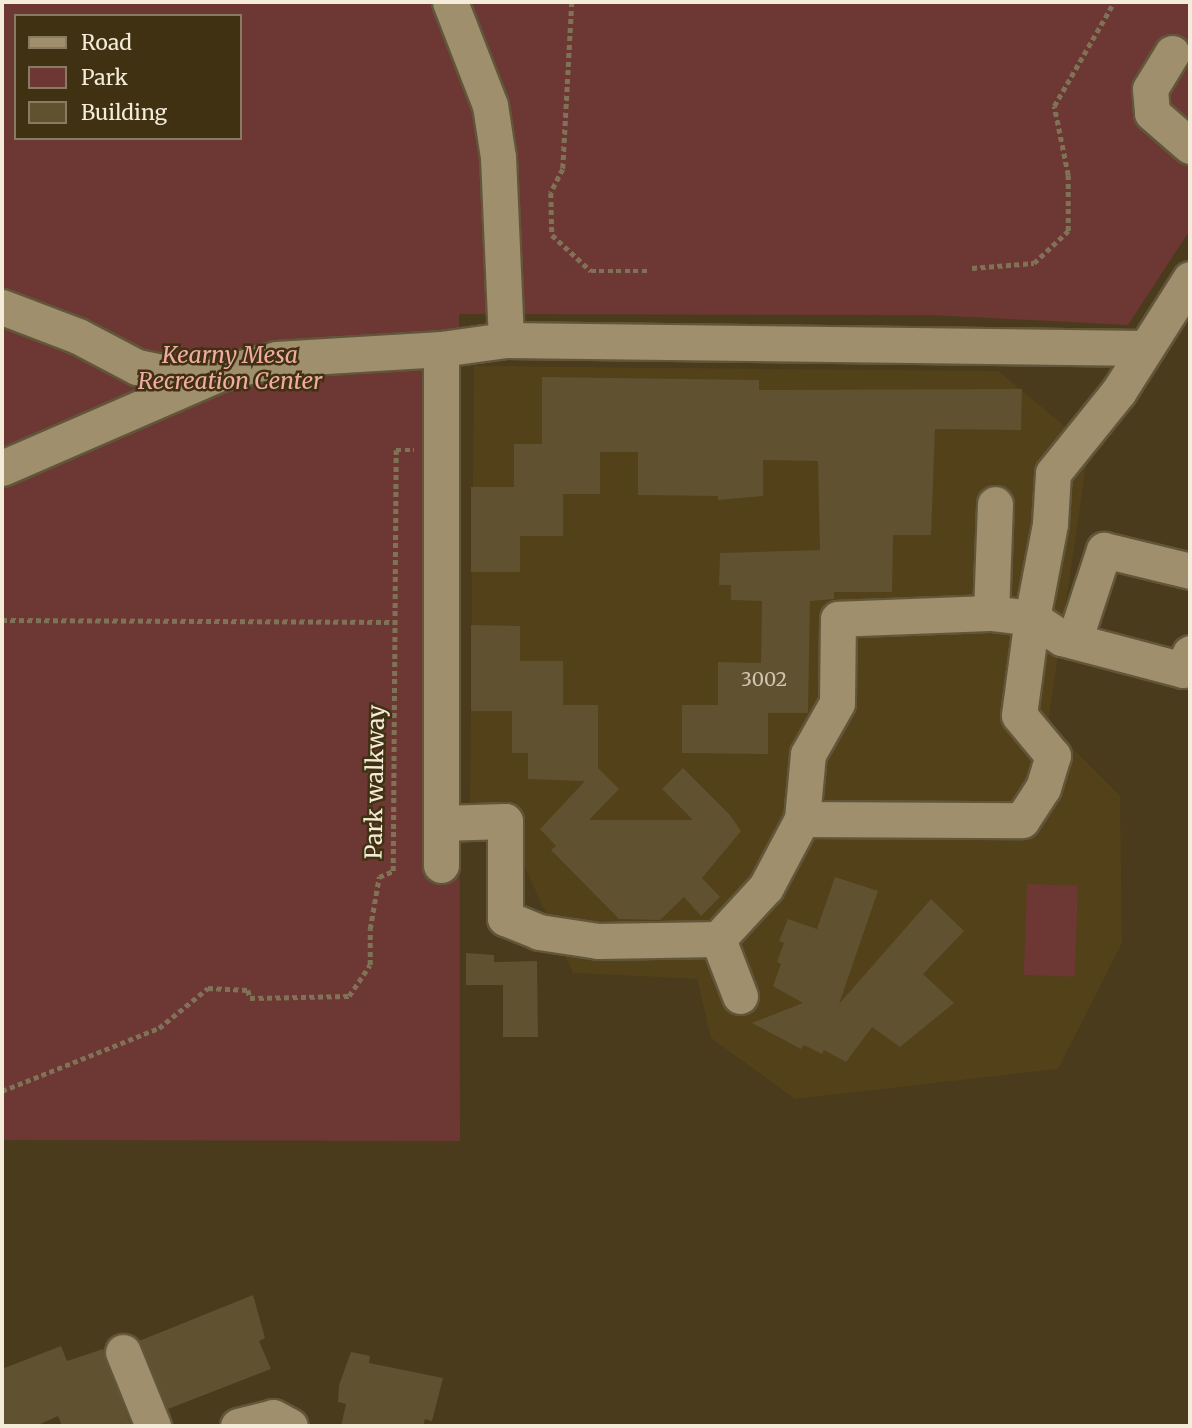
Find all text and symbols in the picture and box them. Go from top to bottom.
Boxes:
legend [14,14,242,140]
text: Road [81,29,132,56]
text: Park [81,64,128,91]
text: Building [81,99,167,126]
park label: Kearny Mesa Recreation Center [138,341,322,395]
house number: 3002 [741,669,787,691]
street label: Park walkway [360,704,390,860]

